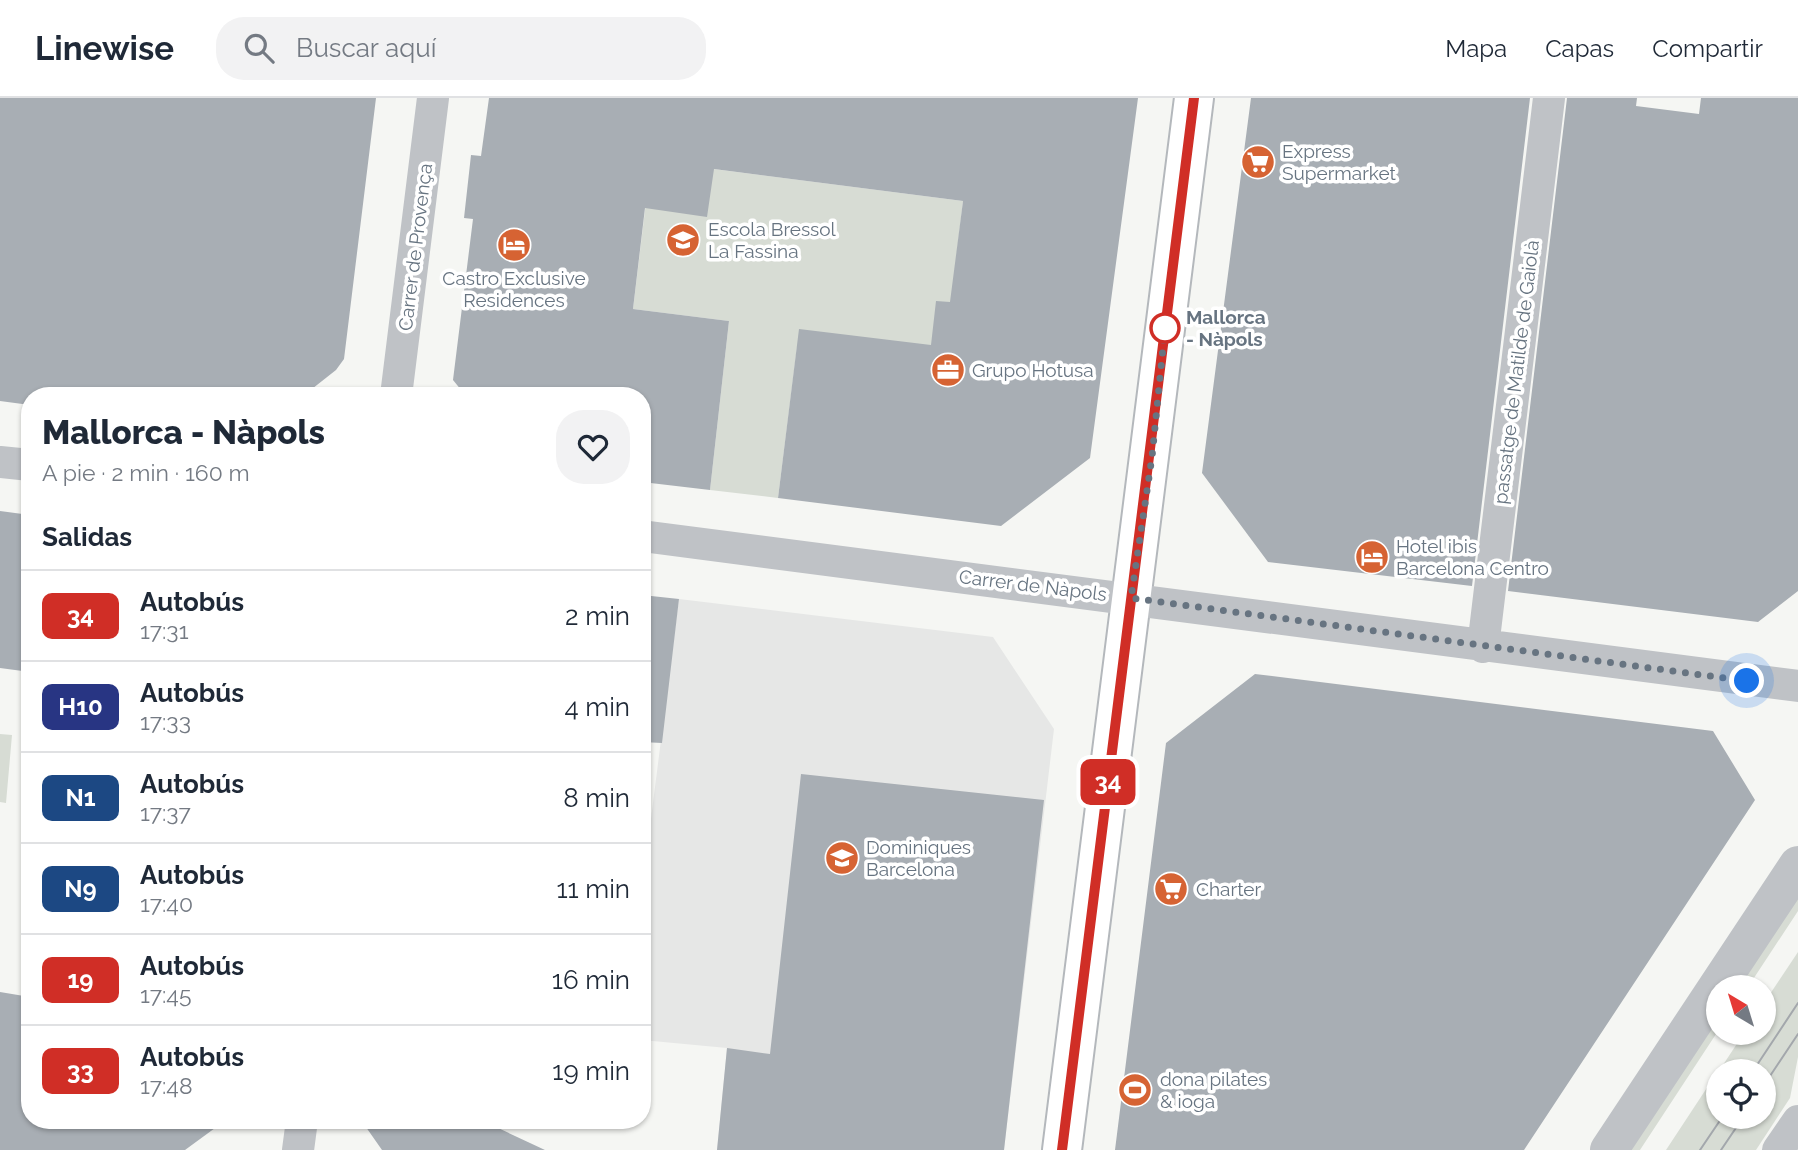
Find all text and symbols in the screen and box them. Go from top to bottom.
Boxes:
search box [216,17,706,80]
text: Linewise [35,29,174,68]
icon: search [240,29,278,67]
text: Buscar aquí [296,33,436,63]
text: Mapa [1445,34,1507,63]
text: Capas [1545,34,1614,63]
text: Compartir [1652,34,1763,63]
place label: Express Supermarket [1282,140,1396,184]
supermarket icon: Express Supermarket [1239,143,1277,181]
street label: Carrer de Provença [394,162,436,332]
place label: Escola Bressol La Fassina [708,218,837,262]
school or university icon: Escola Bressol La Fassina [664,221,702,259]
hotel icon: Castro Exclusive Residences [495,226,533,264]
street label: passatge de Matilde de Gaiolà [1489,239,1543,505]
place label: Castro Exclusive Residences [442,267,586,311]
place label: Mallorca - Nàpols [1186,306,1266,350]
marker: Mallorca - Nàpols [1150,313,1180,343]
office icon: Grupo Hotusa [929,351,967,389]
place label: Grupo Hotusa [972,359,1094,381]
button: heart [556,410,630,484]
text: Mallorca - Nàpols [42,413,325,452]
text: A pie · 2 min · 160 m [42,459,250,486]
text: Salidas [42,522,132,552]
place label: Hotel ibis Barcelona Centro [1396,535,1549,579]
hotel icon: Hotel ibis Barcelona Centro [1353,538,1391,576]
street label: Carrer de Nàpols [958,565,1108,605]
text: Autobús [140,587,244,617]
text: 34 [67,601,94,630]
text: 2 min [565,601,630,631]
text: 17:31 [140,617,188,644]
your location [1729,663,1764,698]
text: Autobús [140,678,244,708]
text: H10 [58,692,103,721]
text: 4 min [564,692,630,722]
text: 17:33 [140,708,191,735]
line badge: 34 [1076,759,1140,805]
text: 34 [1094,767,1122,796]
text: Autobús [140,769,244,799]
text: N1 [65,783,96,812]
text: 8 min [563,783,630,813]
text: 17:37 [140,799,191,826]
place label: Dominiques Barcelona [866,836,971,880]
school or university icon: Dominiques Barcelona [823,839,861,877]
text: Autobús [140,860,244,890]
supermarket icon: Charter [1152,870,1190,908]
text: N9 [64,874,97,903]
text: 11 min [556,874,630,904]
place label: Charter [1196,878,1261,900]
text: 17:40 [140,890,193,917]
text: Autobús [140,951,244,981]
text: 19 [68,965,94,994]
text: 16 min [552,965,630,995]
north arrow [1706,975,1776,1045]
map controls [1706,975,1776,1129]
text: 17:45 [140,981,191,1008]
text: Autobús [140,1042,244,1072]
text: 33 [67,1056,94,1085]
text: 19 min [552,1056,630,1086]
button: locate [1706,1059,1776,1129]
place label: dona pilates & ioga [1160,1068,1267,1112]
sports icon: dona pilates & ioga [1116,1071,1154,1109]
text: 17:48 [140,1072,193,1099]

